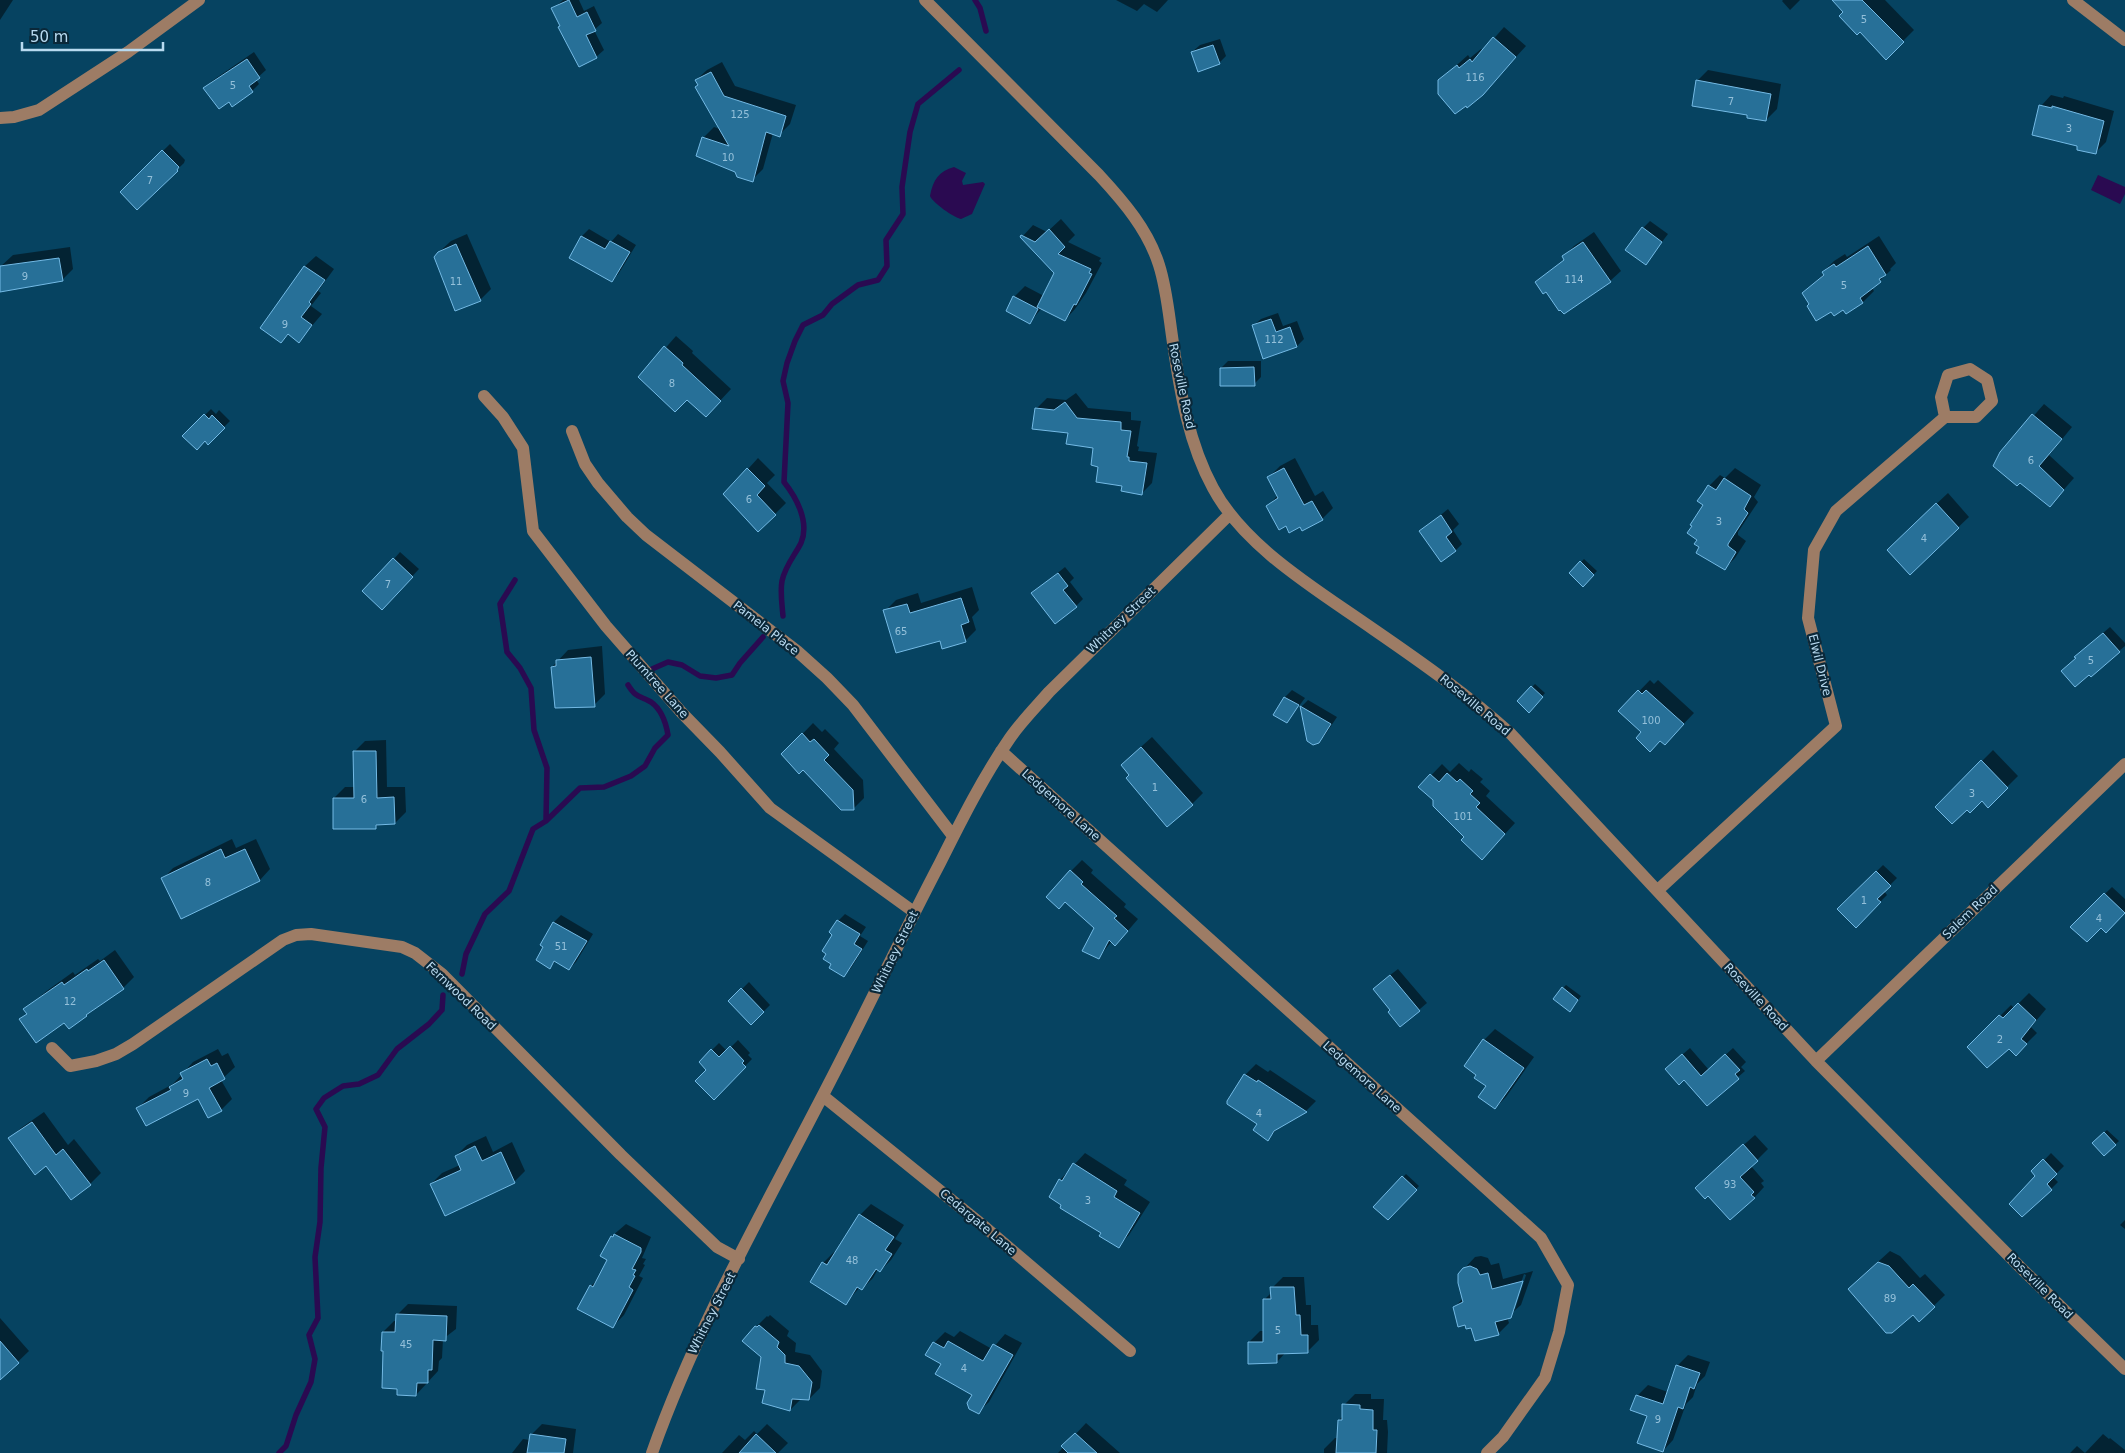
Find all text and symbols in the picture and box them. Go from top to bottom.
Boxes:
house number: 5 [1861,14,1867,25]
scale bar [22,20,164,52]
text: 50 m [30,28,68,46]
house number: 116 [1465,72,1485,83]
house number: 5 [230,80,236,91]
house number: 7 [1728,96,1734,107]
house number: 125 [730,109,750,120]
house number: 3 [2066,123,2072,134]
house number: 10 [722,152,734,163]
house number: 7 [147,175,153,186]
house number: 9 [22,271,28,282]
house number: 114 [1564,274,1584,285]
house number: 11 [450,276,462,287]
house number: 5 [1841,280,1847,291]
house number: 9 [282,319,288,330]
house number: 112 [1264,334,1284,345]
street label: Roseville Road [1166,342,1198,430]
house number: 8 [669,378,675,389]
house number: 6 [2028,455,2034,466]
house number: 6 [746,494,752,505]
house number: 3 [1716,516,1722,527]
house number: 4 [1921,533,1927,544]
house number: 7 [385,579,391,590]
street label: Whitney Street [1084,584,1158,656]
street label: Pamela Place [730,598,802,658]
house number: 65 [895,626,907,637]
street label: Elwil Drive [1806,633,1834,697]
street label: Plumtree Lane [623,647,691,721]
house number: 5 [2088,655,2094,666]
street label: Roseville Road [1437,672,1513,738]
house number: 100 [1641,715,1661,726]
street label: Ledgemore Lane [1019,766,1103,844]
house number: 1 [1152,782,1158,793]
house number: 3 [1969,788,1975,799]
house number: 6 [361,794,367,805]
house number: 101 [1453,811,1473,822]
house number: 8 [205,877,211,888]
street label: Salem Road [1939,882,2001,942]
house number: 1 [1861,895,1867,906]
street label: Whitney Street [869,908,921,995]
house number: 4 [2096,913,2102,924]
house number: 51 [555,941,567,952]
street label: Fernwood Road [423,959,499,1033]
street label: Roseville Road [1721,960,1791,1034]
house number: 12 [64,996,76,1007]
house number: 2 [1997,1034,2003,1045]
street label: Ledgemore Lane [1320,1038,1404,1116]
house number: 9 [183,1088,189,1099]
house number: 4 [1256,1108,1262,1119]
house number: 93 [1724,1179,1736,1190]
street label: Cedargate Lane [937,1186,1019,1258]
house number: 3 [1085,1195,1091,1206]
street label: Roseville Road [2004,1250,2076,1322]
house number: 48 [846,1255,858,1266]
street label: Whitney Street [685,1270,739,1356]
house number: 89 [1884,1293,1896,1304]
house number: 5 [1275,1325,1281,1336]
house number: 45 [400,1339,412,1350]
house number: 4 [961,1363,967,1374]
house number: 9 [1655,1414,1661,1425]

